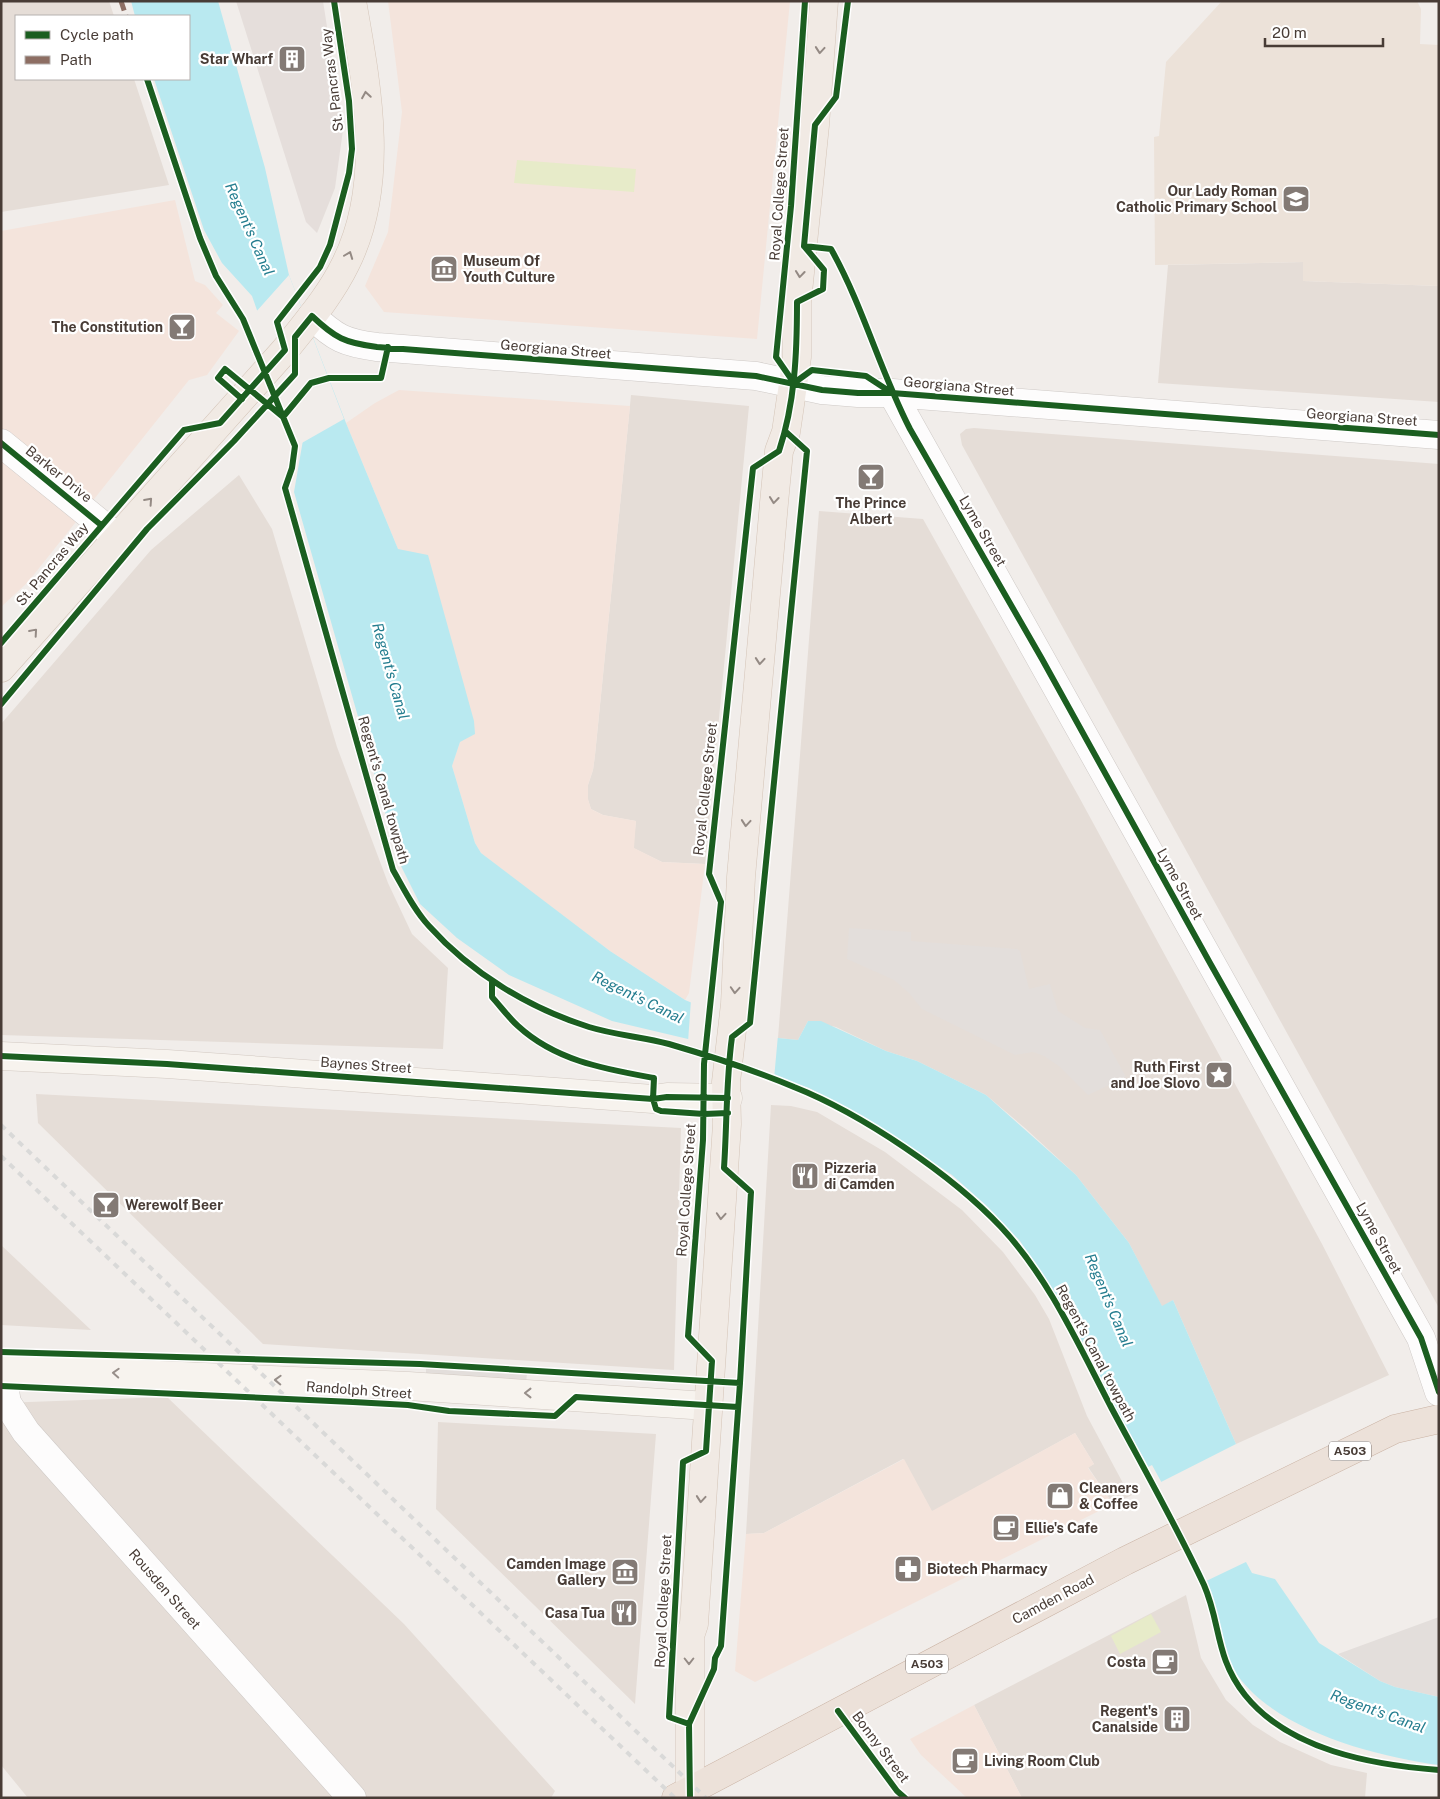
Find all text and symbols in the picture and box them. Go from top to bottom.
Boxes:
legend [15,15,190,80]
scale bar [1265,15,1382,47]
text: 20 m [1272,24,1307,41]
text: Cycle path [60,26,134,43]
street label: St. Pancras Way [318,27,346,133]
building icon: Star Wharf [277,44,307,74]
one-way arrow [814,46,825,54]
text: Path [60,51,92,68]
place label: Star Wharf [200,51,273,67]
one-way arrow [362,91,372,99]
street label: Royal College Street [766,127,792,261]
water label: Regent's Canal [222,180,278,278]
place label: Our Lady Roman Catholic Primary School [1116,183,1277,215]
school or university icon: Our Lady Roman Catholic Primary School [1281,184,1311,214]
one-way arrow [343,251,354,260]
place label: Museum Of Youth Culture [463,253,555,285]
museum icon: Museum Of Youth Culture [429,254,459,284]
one-way arrow [795,271,806,279]
bar icon: The Constitution [167,312,197,342]
place label: The Constitution [52,319,163,335]
street label: Georgiana Street [500,336,612,362]
street label: Georgiana Street [903,373,1015,399]
street label: Georgiana Street [1306,405,1418,429]
street label: Barker Drive [23,442,95,506]
bar icon: The Prince Albert [856,462,886,492]
street label: Lyme Street [956,493,1010,569]
place label: The Prince Albert [836,495,906,527]
one-way arrow [769,496,780,504]
one-way arrow [143,497,152,506]
street label: St. Pancras Way [12,519,92,609]
water label: Regent's Canal [369,621,413,721]
one-way arrow [28,628,37,637]
one-way arrow [755,658,766,666]
street label: Regent's Canal towpath [355,714,413,866]
street label: Royal College Street [690,722,720,856]
one-way arrow [741,820,752,828]
street label: Lyme Street [1154,845,1206,923]
water label: Regent's Canal [589,967,687,1027]
one-way arrow [730,986,741,994]
street label: Baynes Street [320,1054,412,1076]
place label: Ruth First and Joe Slovo [1110,1059,1200,1091]
place icon: Ruth First and Joe Slovo [1204,1060,1234,1090]
street label: Royal College Street [673,1123,699,1257]
place label: Pizzeria di Camden [824,1160,895,1192]
restaurant icon: Pizzeria di Camden [790,1161,820,1191]
bar icon: Werewolf Beer [91,1190,121,1220]
place label: Werewolf Beer [125,1197,223,1213]
street label: Lyme Street [1353,1199,1405,1277]
one-way arrow [716,1212,727,1220]
water label: Regent's Canal [1082,1251,1136,1349]
street label: Regent's Canal towpath [1053,1282,1139,1424]
one-way arrow [111,1368,119,1379]
one-way arrow [274,1375,282,1386]
street label: Randolph Street [305,1378,413,1402]
one-way arrow [523,1388,531,1398]
road number: A503 [1329,1442,1371,1460]
place label: Cleaners & Coffee [1079,1480,1139,1512]
shop icon: Cleaners & Coffee [1045,1481,1075,1511]
one-way arrow [696,1495,707,1503]
cafe icon: Ellie's Cafe [991,1513,1021,1543]
place label: Ellie's Cafe [1025,1520,1098,1536]
street label: Royal College Street [652,1534,674,1668]
street label: Rousden Street [126,1546,204,1632]
pharmacy icon: Biotech Pharmacy [893,1554,923,1584]
place label: Camden Image Gallery [506,1556,606,1588]
museum icon: Camden Image Gallery [610,1557,640,1587]
place label: Biotech Pharmacy [927,1561,1048,1577]
street label: Camden Road [1009,1571,1097,1627]
restaurant icon: Casa Tua [609,1598,639,1628]
place label: Casa Tua [545,1605,605,1621]
cafe icon: Costa [1150,1647,1180,1677]
place label: Costa [1107,1654,1146,1670]
road number: A503 [906,1655,948,1674]
one-way arrow [684,1657,694,1665]
water label: Regent's Canal [1328,1686,1428,1736]
place label: Regent's Canalside [1092,1703,1158,1735]
building icon: Regent's Canalside [1162,1704,1192,1734]
street label: Bonny Street [849,1708,913,1786]
cafe icon: Living Room Club [950,1746,980,1776]
place label: Living Room Club [984,1753,1100,1769]

